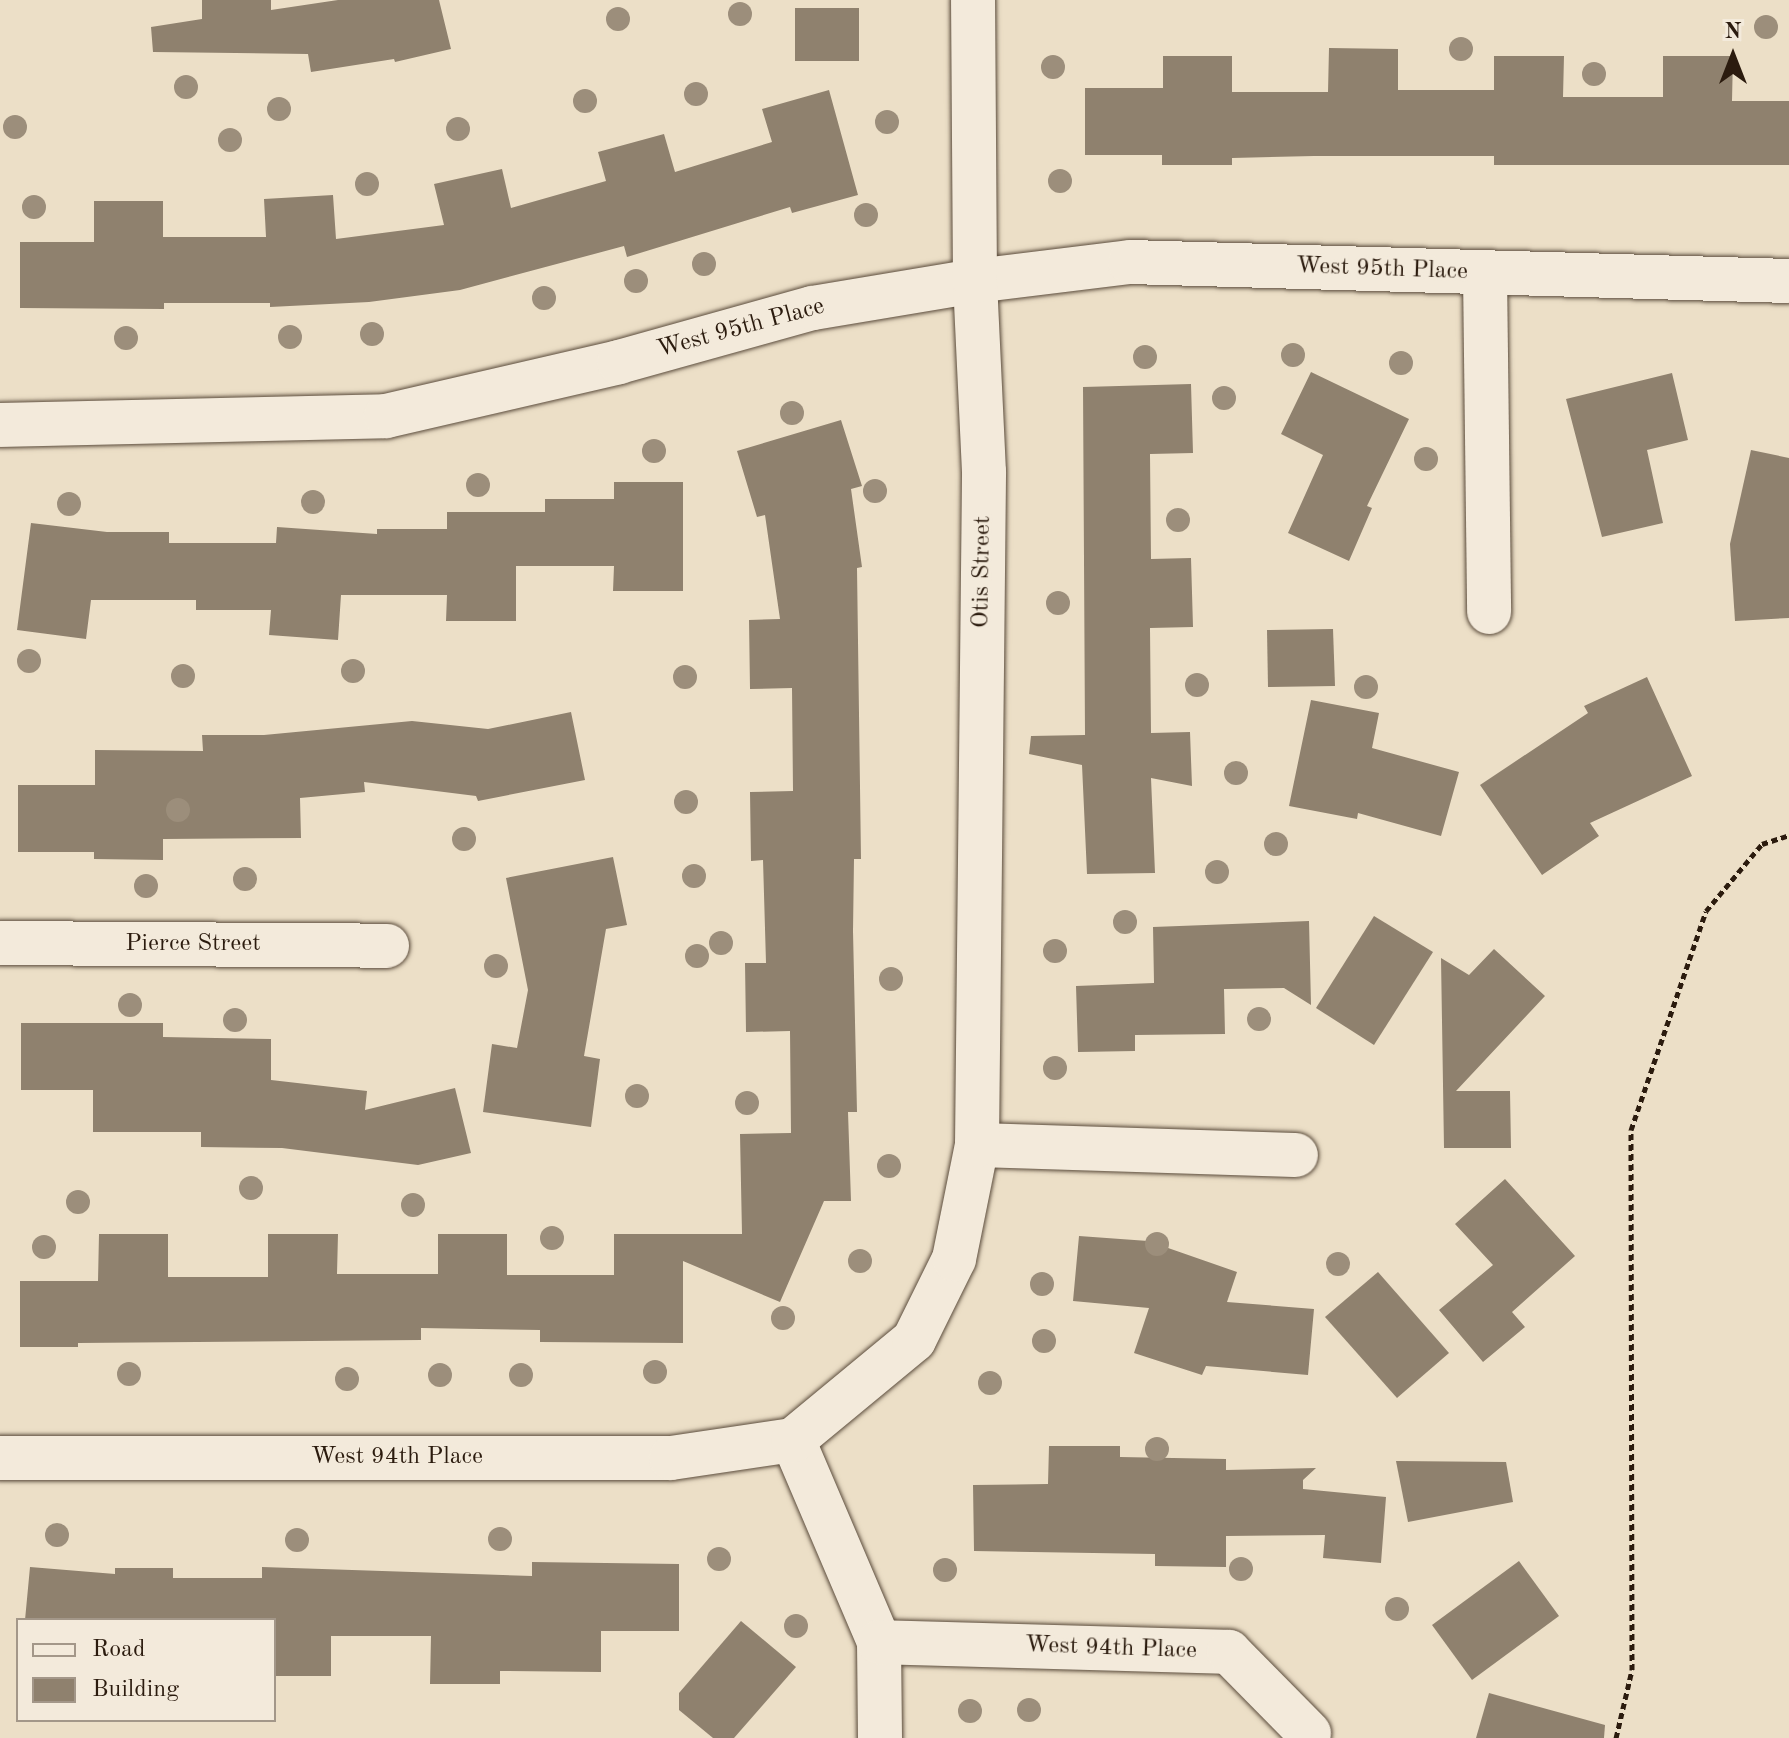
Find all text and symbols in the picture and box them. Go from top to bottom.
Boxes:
north arrow [1693,16,1773,96]
text: N [1725,21,1741,43]
street label: West 95th Place [1296,253,1468,287]
street label: West 95th Place [654,293,828,365]
street label: Otis Street [968,516,998,628]
street label: Pierce Street [125,931,261,959]
street label: West 94th Place [311,1444,483,1472]
legend [16,1618,276,1722]
street label: West 94th Place [1025,1632,1197,1666]
text: Road [92,1638,145,1662]
text: Building [92,1678,179,1702]

